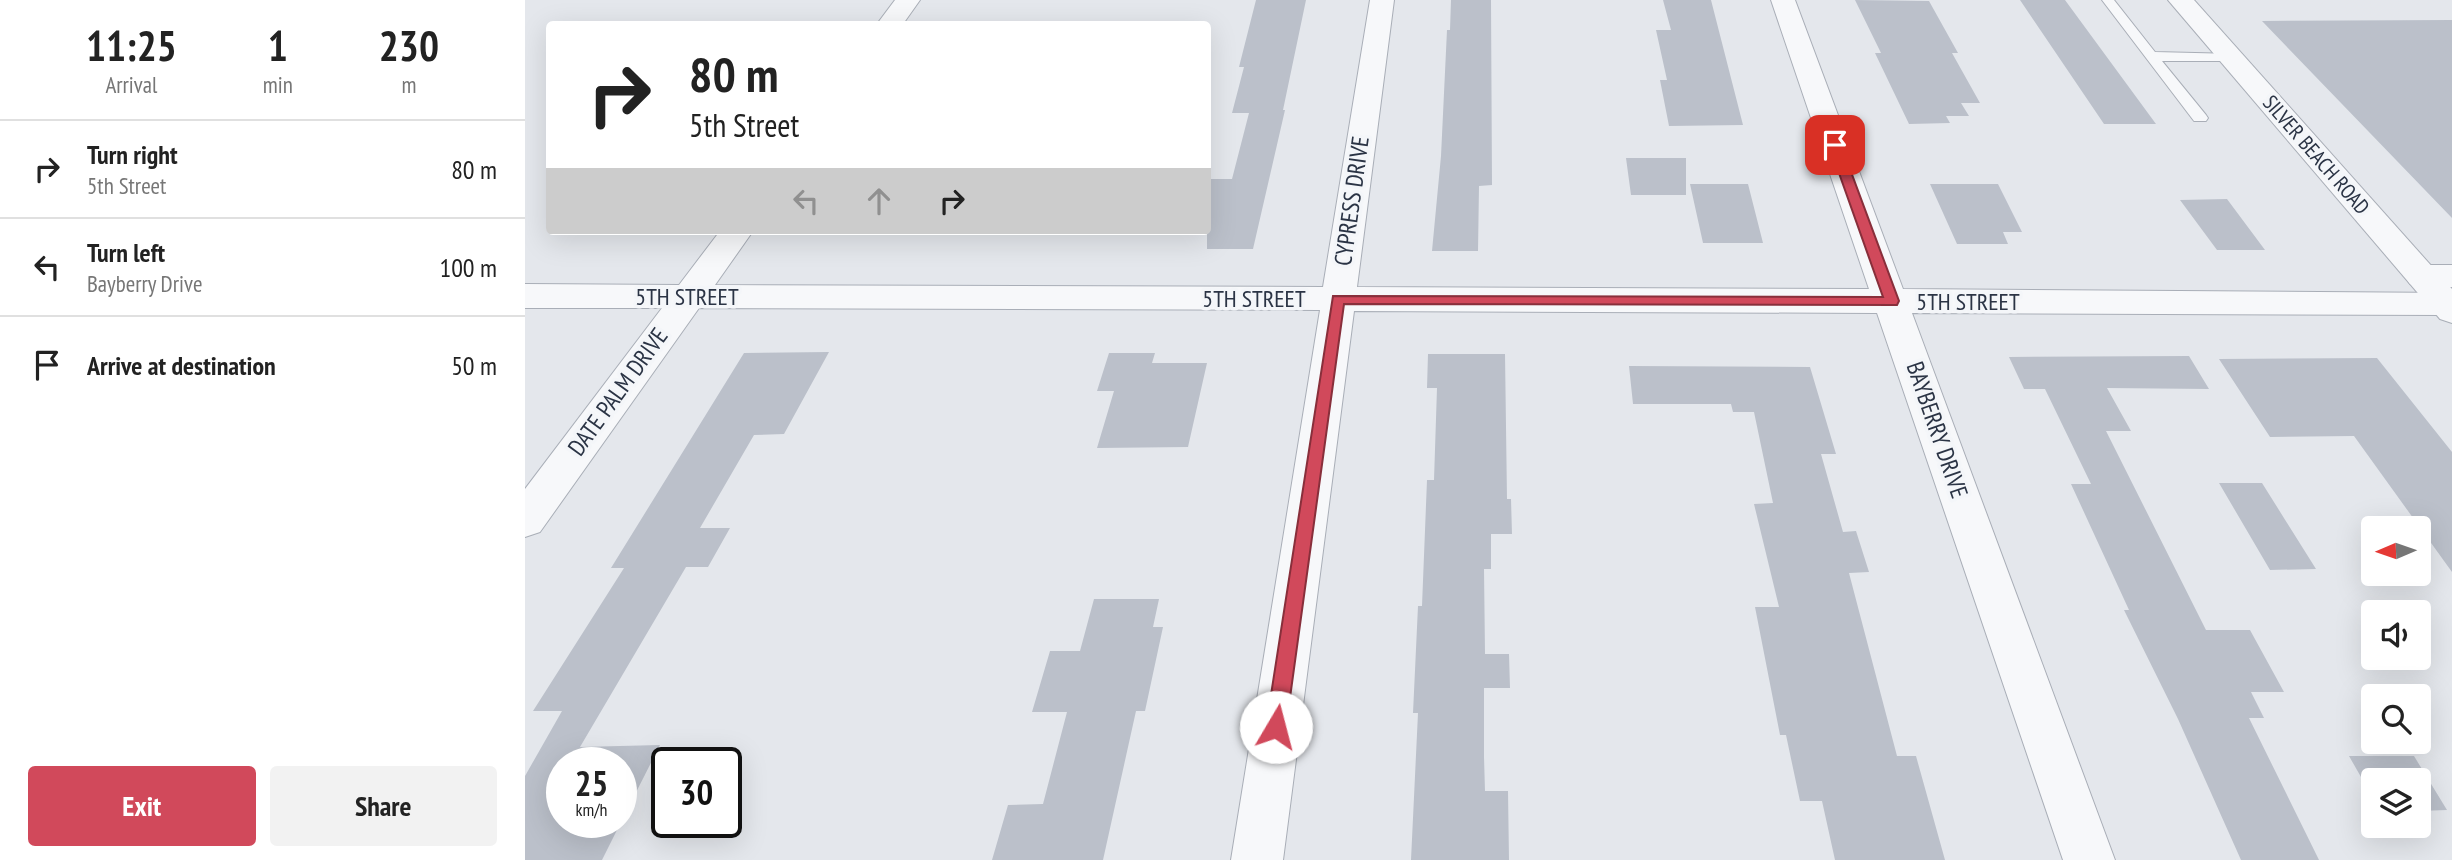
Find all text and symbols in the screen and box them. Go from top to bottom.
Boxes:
text: 11:25 [86,18,177,73]
text: 1 [268,18,288,73]
text: 230 [379,18,439,73]
text: 80 m [689,42,778,106]
icon: right [574,49,665,140]
text: Arrival [105,70,157,99]
text: min [263,70,293,99]
text: m [401,70,416,99]
street label: SILVER BEACH ROAD [2257,89,2376,220]
text: 5th Street [689,104,799,146]
pin [1805,115,1865,175]
icon: arrive [1816,126,1854,164]
street label: CYPRESS DRIVE [1327,134,1376,268]
text: Turn right [87,138,178,171]
icon: right [28,150,66,188]
text: 80 m [451,153,497,186]
text: 5th Street [87,171,166,200]
icon: left [787,182,825,220]
icon: ahead [860,182,898,220]
icon: right [933,182,971,220]
text: Turn left [87,236,165,269]
icon: left [28,248,66,286]
text: 100 m [439,251,497,284]
text: Bayberry Drive [87,269,202,298]
street label: 5TH STREET [635,281,739,312]
street label: 5TH STREET [1202,283,1306,314]
street label: 5TH STREET [1916,286,2020,317]
street label: DATE PALM DRIVE [561,322,674,462]
icon: arrive [28,346,66,384]
text: Arrive at destination [87,349,276,382]
text: 50 m [451,349,497,382]
street label: BAYBERRY DRIVE [1900,357,1975,502]
north arrow [2361,516,2431,586]
map controls [2361,516,2431,838]
button: sound [2361,600,2431,670]
button: search [2361,684,2431,754]
position arrow [1239,690,1313,764]
speed limit sign: 30 [651,747,742,838]
text: 25 [575,760,608,806]
button: Exit [28,766,256,846]
button: Share [270,766,497,846]
button: layers [2361,768,2431,838]
text: km/h [576,798,607,821]

